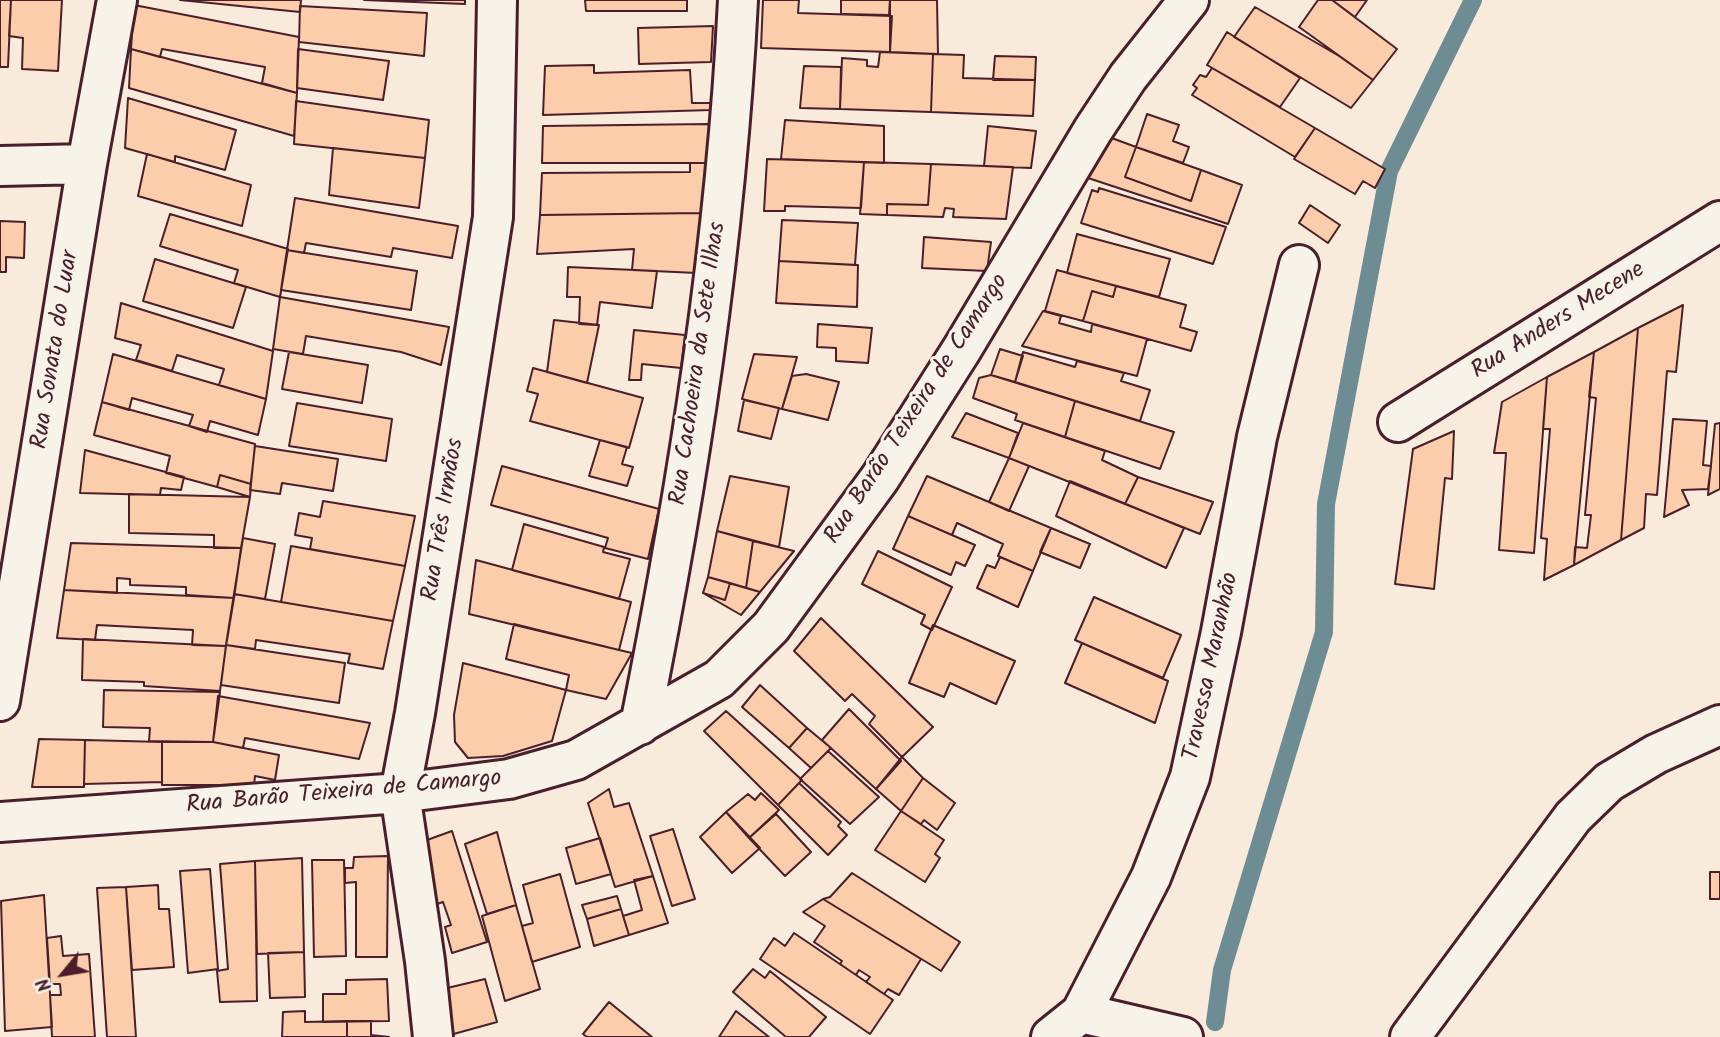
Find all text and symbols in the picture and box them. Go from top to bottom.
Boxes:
street label: Rua Cachoeira da Sete Ilhas [666,221,734,507]
street label: Rua Sonata do Luar [27,249,87,451]
street label: Rua Anders Mecene [1467,257,1651,387]
street label: Rua Barão Teixeira de Camargo [820,270,1016,550]
street label: Rua Três Irmãos [418,437,472,603]
street label: Travessa Maranhão [1179,570,1247,764]
street label: Rua Barão Teixeira de Camargo [185,766,503,822]
north arrow [28,939,98,1009]
text: N [29,972,61,997]

